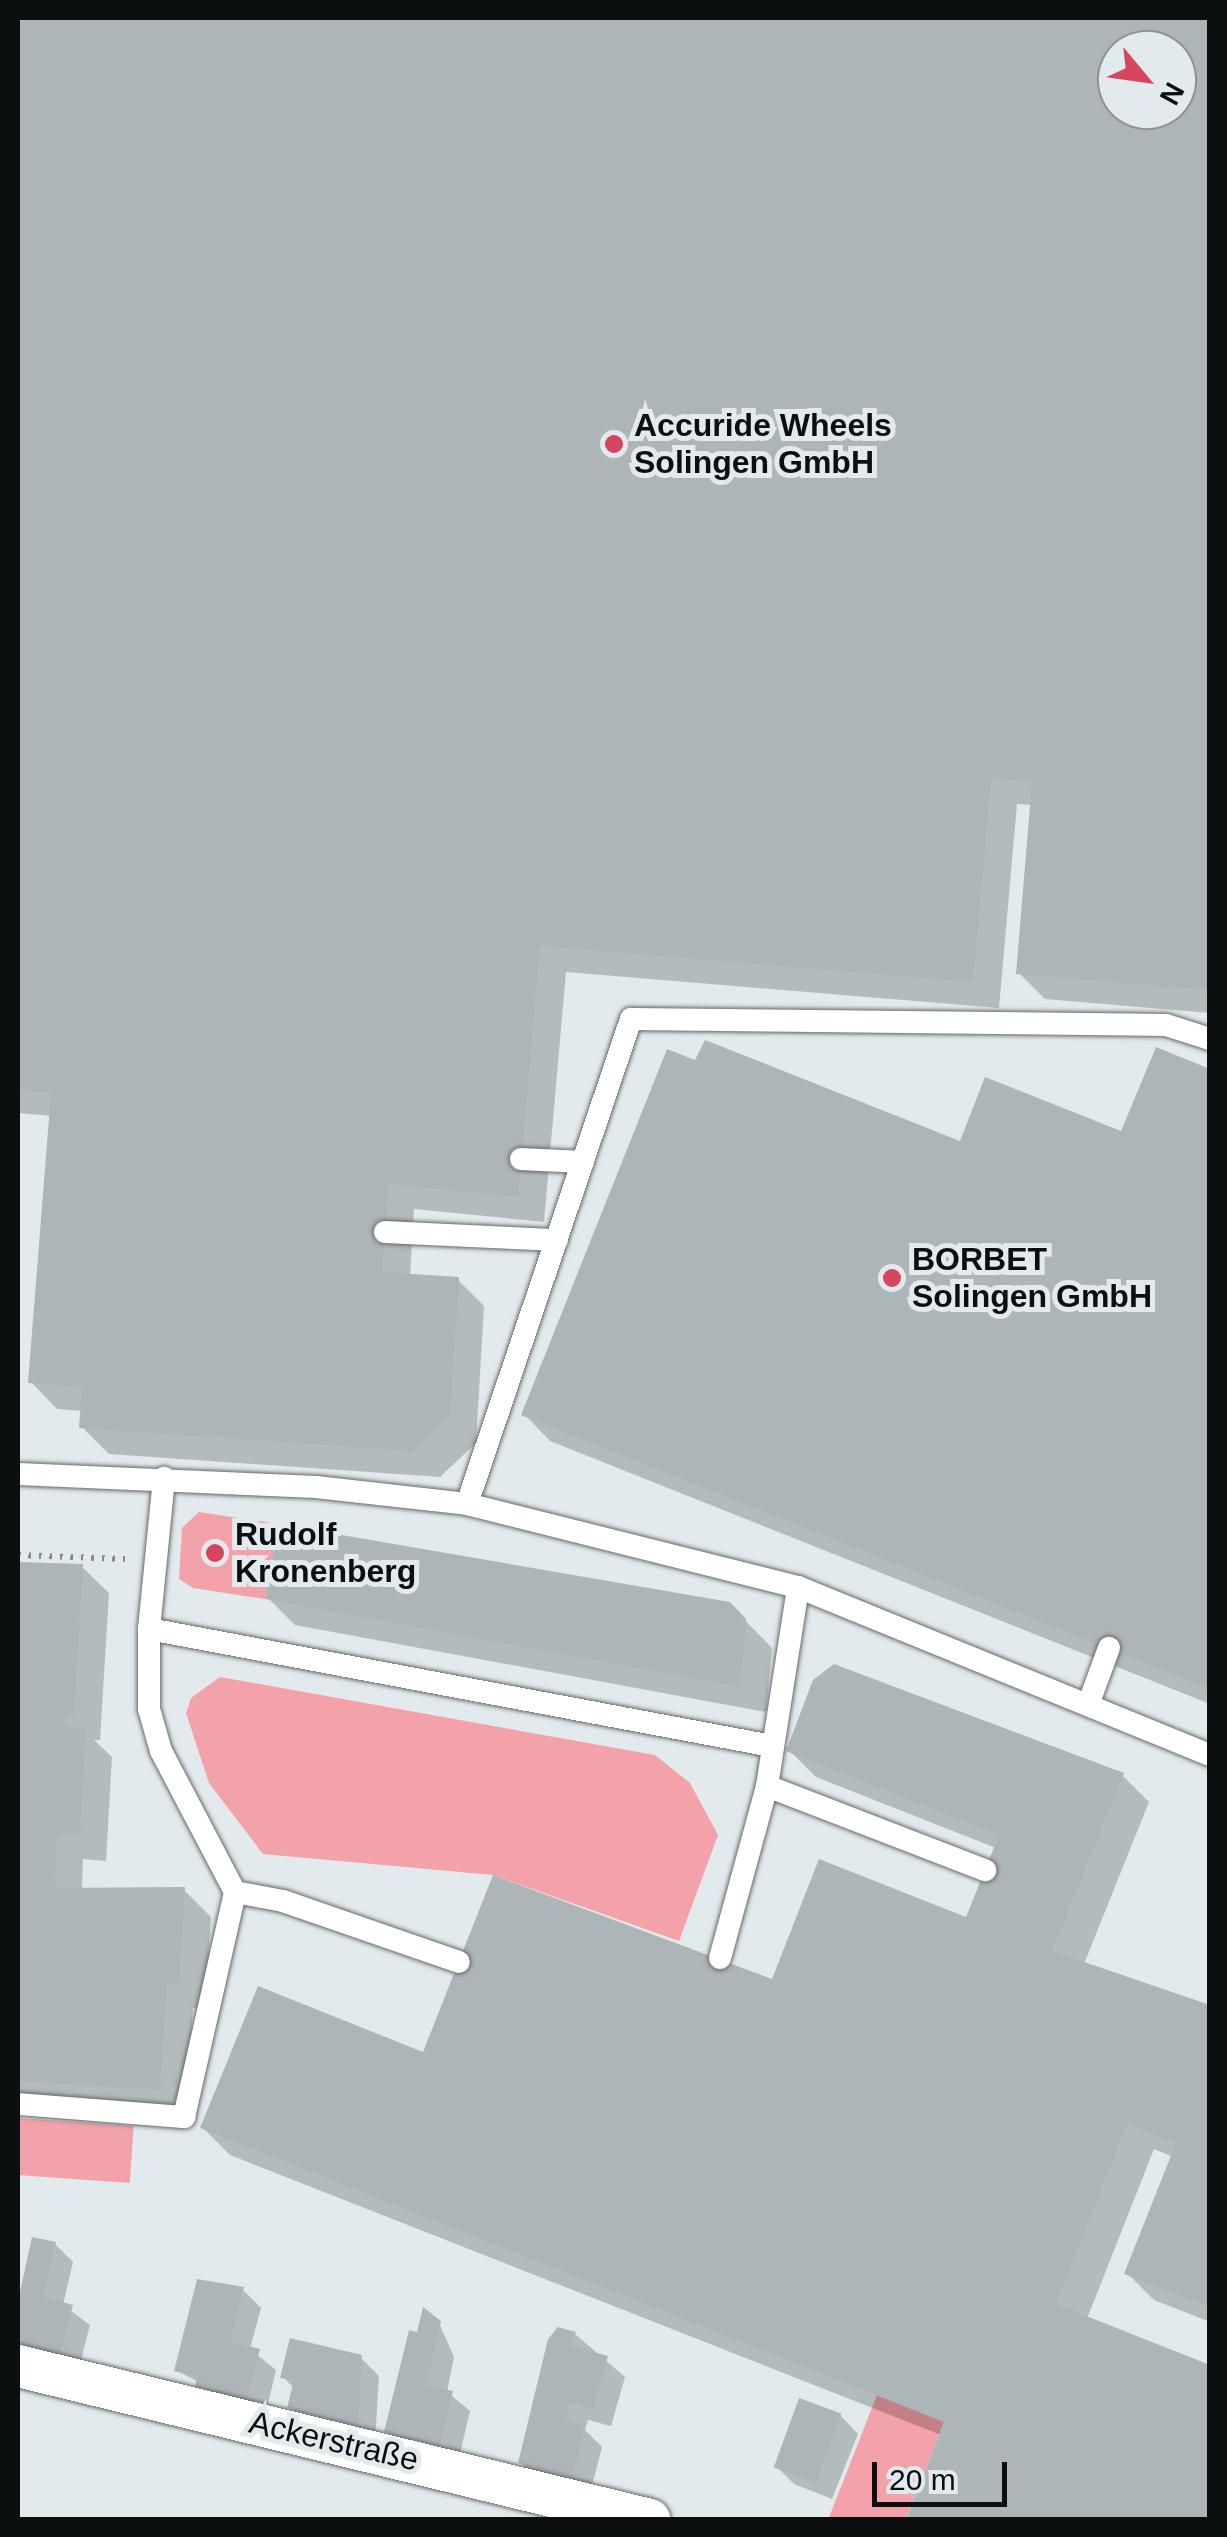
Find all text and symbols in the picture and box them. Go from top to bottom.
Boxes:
north arrow [1097,30,1197,130]
text: N [1153,77,1190,110]
place label: Accuride Wheels Solingen GmbH [634,407,892,482]
marker: Accuride Wheels Solingen GmbH [603,433,625,455]
place label: BORBET Solingen GmbH [912,1241,1152,1316]
marker: BORBET Solingen GmbH [881,1267,903,1289]
place label: Rudolf Kronenberg [235,1516,416,1591]
marker: Rudolf Kronenberg [204,1542,226,1564]
street label: Ackerstraße [246,2403,422,2479]
scale bar [877,2442,1012,2504]
text: 20 m [889,2463,956,2496]

